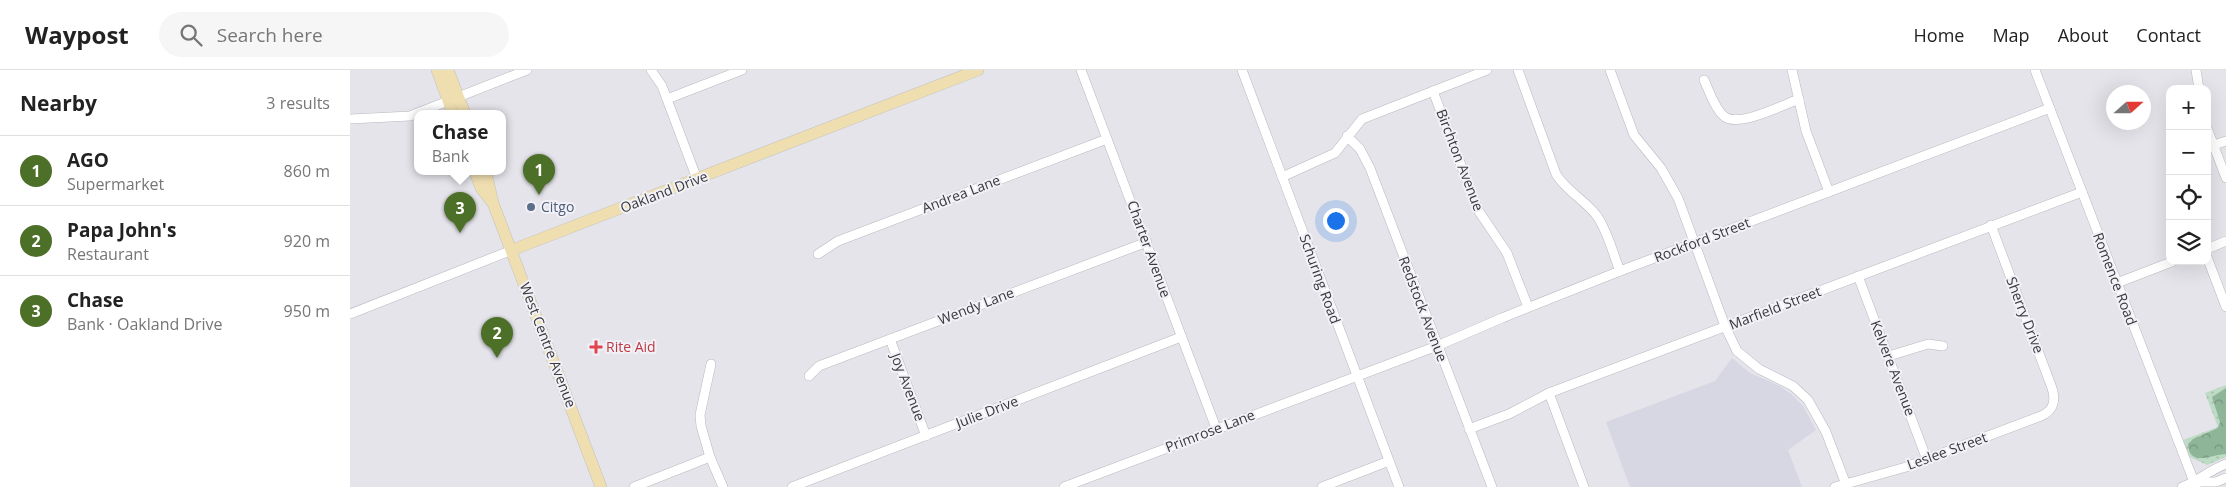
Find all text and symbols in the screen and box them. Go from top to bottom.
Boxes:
search box [159,12,509,57]
text: Waypost [25,18,129,51]
icon: search [177,21,205,49]
text: Search here [217,22,323,48]
text: Home [1914,23,1964,47]
text: Map [1992,23,2030,47]
text: About [2058,23,2108,47]
text: Contact [2136,23,2201,47]
north arrow [2106,85,2151,130]
map controls [2166,85,2211,265]
button: + [2166,85,2211,130]
text: Nearby [20,89,97,117]
text: 3 results [266,92,330,114]
street label: Birchton Avenue [1432,106,1489,214]
popup [414,110,506,175]
text: Chase [432,119,488,145]
button: − [2166,130,2211,175]
text: Bank [432,145,469,167]
text: AGO [67,147,109,173]
pin: 1 [523,154,555,195]
text: 1 [31,160,41,182]
text: 860 m [284,160,330,182]
street label: Oakland Drive [617,166,710,217]
street label: Andrea Lane [919,170,1003,217]
text: Supermarket [67,173,164,195]
button: locate [2166,175,2211,220]
pin: 3 [444,192,476,233]
place label: Citgo [541,197,574,216]
street label: Charter Avenue [1123,198,1176,300]
marker: Citgo [525,201,537,213]
your location [1323,208,1349,234]
street label: Rockford Street [1651,213,1753,267]
text: Papa John's [67,217,176,243]
button: layers [2166,220,2211,265]
text: 2 [31,230,41,252]
text: 920 m [284,230,330,252]
street label: Romence Road [2089,230,2142,328]
street label: Schuring Road [1295,231,1345,326]
text: Restaurant [67,243,149,265]
street label: Redstock Avenue [1395,253,1452,364]
street label: Sherry Drive [2002,274,2049,356]
street label: West Centre Avenue [516,280,581,410]
street label: Marfield Street [1726,281,1824,334]
street label: Wendy Lane [935,282,1017,329]
text: Chase [67,287,124,313]
text: 3 [31,300,41,322]
text: 950 m [284,300,330,322]
text: Bank · Oakland Drive [67,313,223,335]
pin: 2 [481,317,513,358]
street label: Kelvere Avenue [1867,317,1920,418]
place label: Rite Aid [606,337,656,356]
marker: Rite Aid [590,341,602,353]
street label: Joy Avenue [886,348,930,424]
street label: Julie Drive [951,391,1021,433]
street label: Primrose Lane [1162,405,1257,456]
street label: Leslee Street [1904,427,1989,474]

